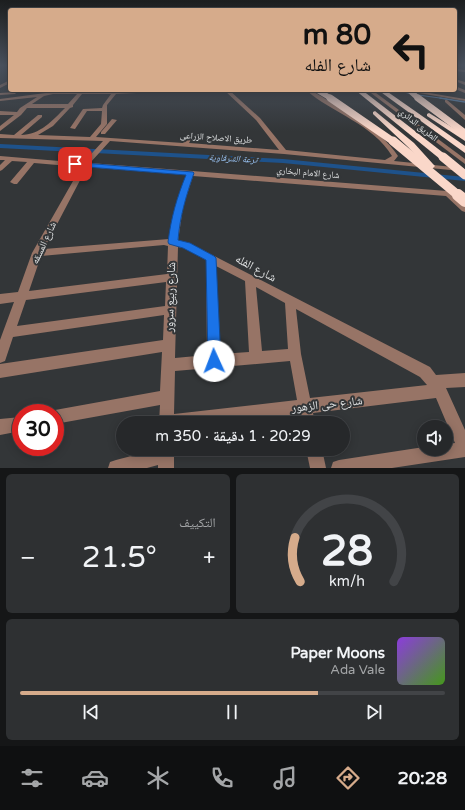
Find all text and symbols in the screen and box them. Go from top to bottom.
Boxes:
text: 80 m [303,18,371,52]
icon: left [385,24,437,76]
text: شارع الفله [304,54,371,76]
street label: الطريق الدائري [396,106,440,145]
street label: طريق الاصلاح الزراعى [180,130,252,146]
pin [58,147,92,181]
water label: ترعة الشرقاوية [208,152,260,166]
icon: arrive [64,153,86,175]
street label: شارع الامام البخاري [276,165,340,183]
street label: شارع المسقه [29,220,59,266]
street label: شارع الفله [233,251,279,286]
street label: شارع ربيع سرور [162,262,179,333]
position arrow [193,340,235,382]
street label: شارع حى الزهور [290,393,363,416]
speed limit sign: 30 [12,404,64,456]
map controls [417,420,453,456]
button: sound [417,420,453,456]
text: 20:29 · 1 دقيقة · 350 m [155,427,311,445]
text: التكييف [179,515,216,531]
text: 28 [321,526,373,576]
text: 21.5° [82,539,157,576]
text: − [20,545,36,571]
text: + [203,545,215,571]
text: km/h [329,572,365,589]
text: Paper Moons [290,644,385,662]
text: Ada Vale [330,662,385,678]
icon: previous [80,701,102,723]
icon: pause [221,701,243,723]
icon: next [363,701,385,723]
icon: filters [18,764,46,792]
icon: car [81,764,109,792]
icon: climate [144,764,172,792]
icon: phone [208,764,236,792]
icon: music [271,764,299,792]
icon: directions [334,764,362,792]
text: 20:28 [397,767,447,789]

